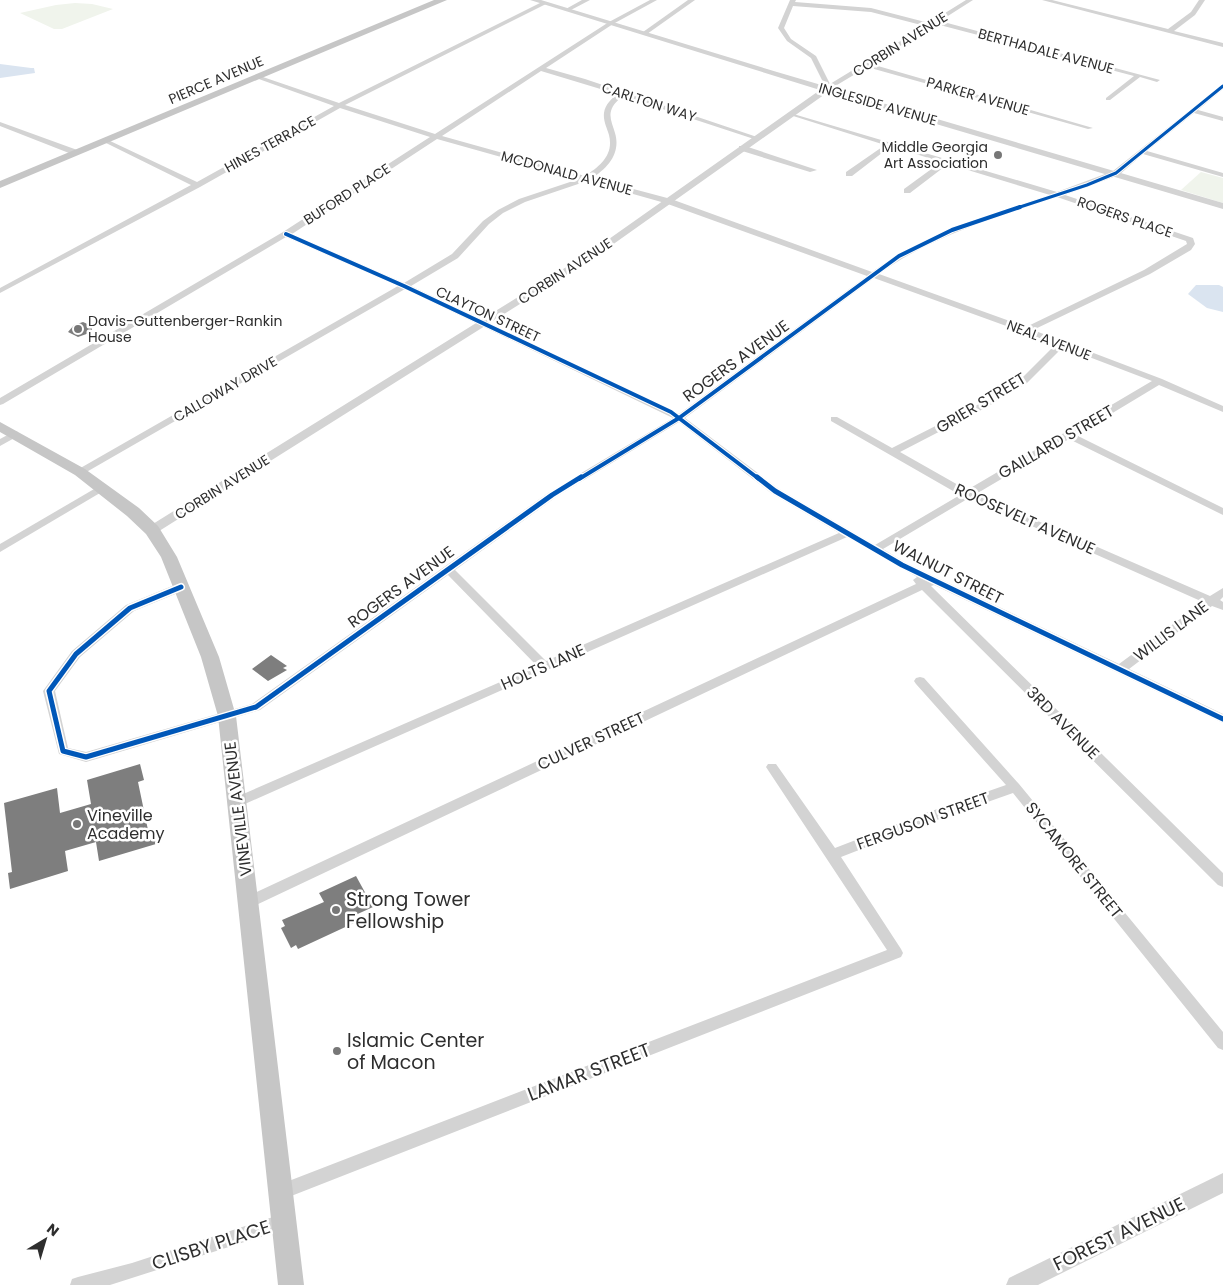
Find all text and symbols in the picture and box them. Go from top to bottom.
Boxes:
street label: CORBIN AVENUE [849,7,951,81]
street label: BERTHADALE AVENUE [976,23,1116,79]
street label: PIERCE AVENUE [165,51,267,109]
street label: PARKER AVENUE [924,72,1032,120]
street label: CARLTON WAY [599,77,699,127]
street label: INGLESIDE AVENUE [816,78,940,130]
street label: HINES TERRACE [221,111,319,177]
place label: Middle Georgia Art Association [882,137,988,173]
street label: MCDONALD AVENUE [499,146,635,200]
marker: Middle Georgia Art Association [992,149,1004,161]
street label: BUFORD PLACE [300,158,394,230]
street label: ROGERS PLACE [1075,191,1175,243]
street label: CORBIN AVENUE [514,233,616,309]
street label: CLAYTON STREET [433,281,544,347]
place label: Davis-Guttenberger-Rankin House [88,311,282,347]
street label: ROGERS AVENUE [678,315,794,407]
street label: NEAL AVENUE [1004,315,1094,365]
marker: Davis-Guttenberger-Rankin House [72,323,84,335]
street label: CALLOWAY DRIVE [169,351,281,427]
street label: GRIER STREET [932,367,1031,439]
street label: GAILLARD STREET [994,399,1118,484]
street label: CORBIN AVENUE [171,450,273,524]
street label: ROOSEVELT AVENUE [951,478,1099,560]
street label: WALNUT STREET [889,534,1007,610]
street label: ROGERS AVENUE [343,541,459,633]
street label: WILLIS LANE [1129,595,1213,667]
street label: HOLTS LANE [497,638,589,696]
street label: 3RD AVENUE [1021,681,1105,765]
street label: CULVER STREET [534,706,649,776]
street label: VINEVILLE AVENUE [218,740,258,878]
street label: FERGUSON STREET [853,786,993,856]
street label: SYCAMORE STREET [1020,797,1128,923]
place label: Vineville Academy [87,804,165,845]
marker: Vineville Academy [71,818,83,830]
place label: Strong Tower Fellowship [346,886,470,935]
marker: Strong Tower Fellowship [330,904,342,916]
place label: Islamic Center of Macon [347,1027,484,1076]
street label: LAMAR STREET [524,1036,654,1108]
marker: Islamic Center of Macon [331,1045,343,1057]
street label: FOREST AVENUE [1049,1190,1189,1278]
street label: CLISBY PLACE [148,1213,274,1277]
north arrow [20,1215,70,1265]
text: N [43,1219,63,1241]

